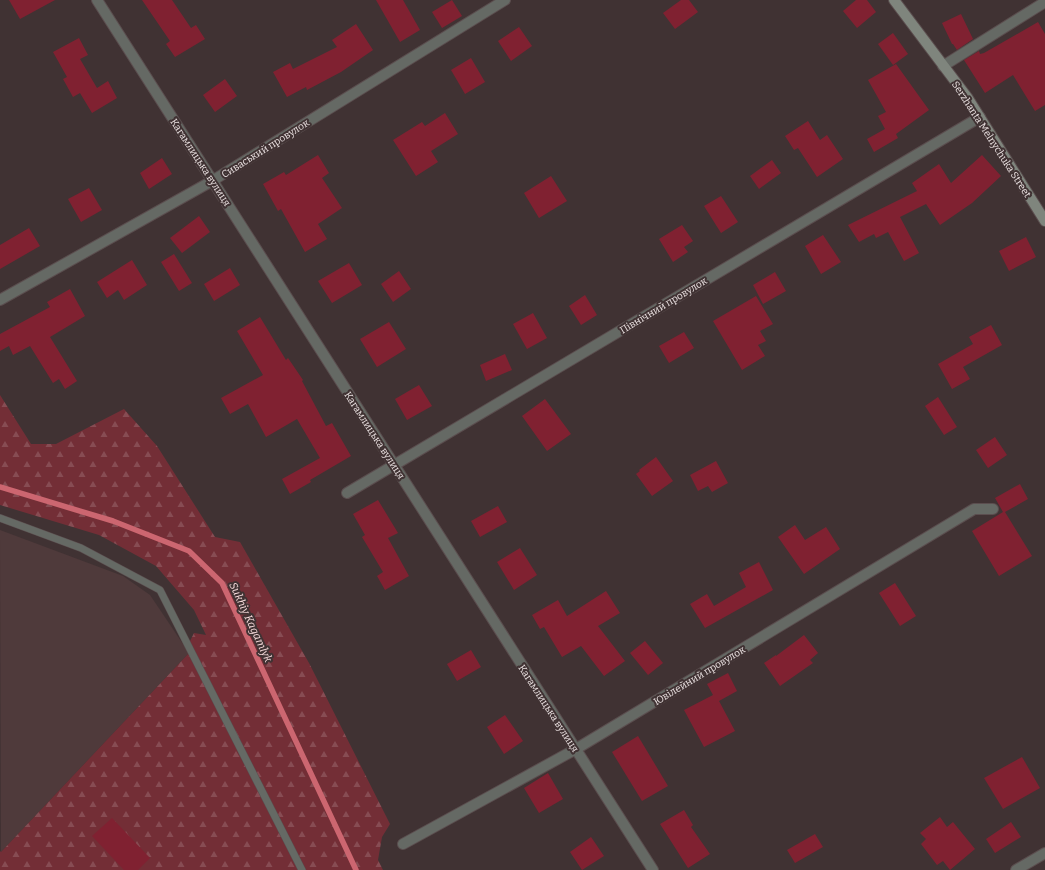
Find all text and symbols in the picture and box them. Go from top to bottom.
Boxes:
street label: Serzhanta Melnychuka Street [949,79,1033,200]
street label: Кагамлицька вулиця [167,117,233,209]
street label: Сиваський провулок [220,117,312,181]
street label: Північний провулок [618,275,709,337]
street label: Кагамлицька вулиця [341,390,407,482]
water label: Sukhiy Kagamlyk [226,580,275,665]
street label: Ювілейний провулок [652,644,748,708]
street label: Кагамлицька вулиця [515,663,581,755]

